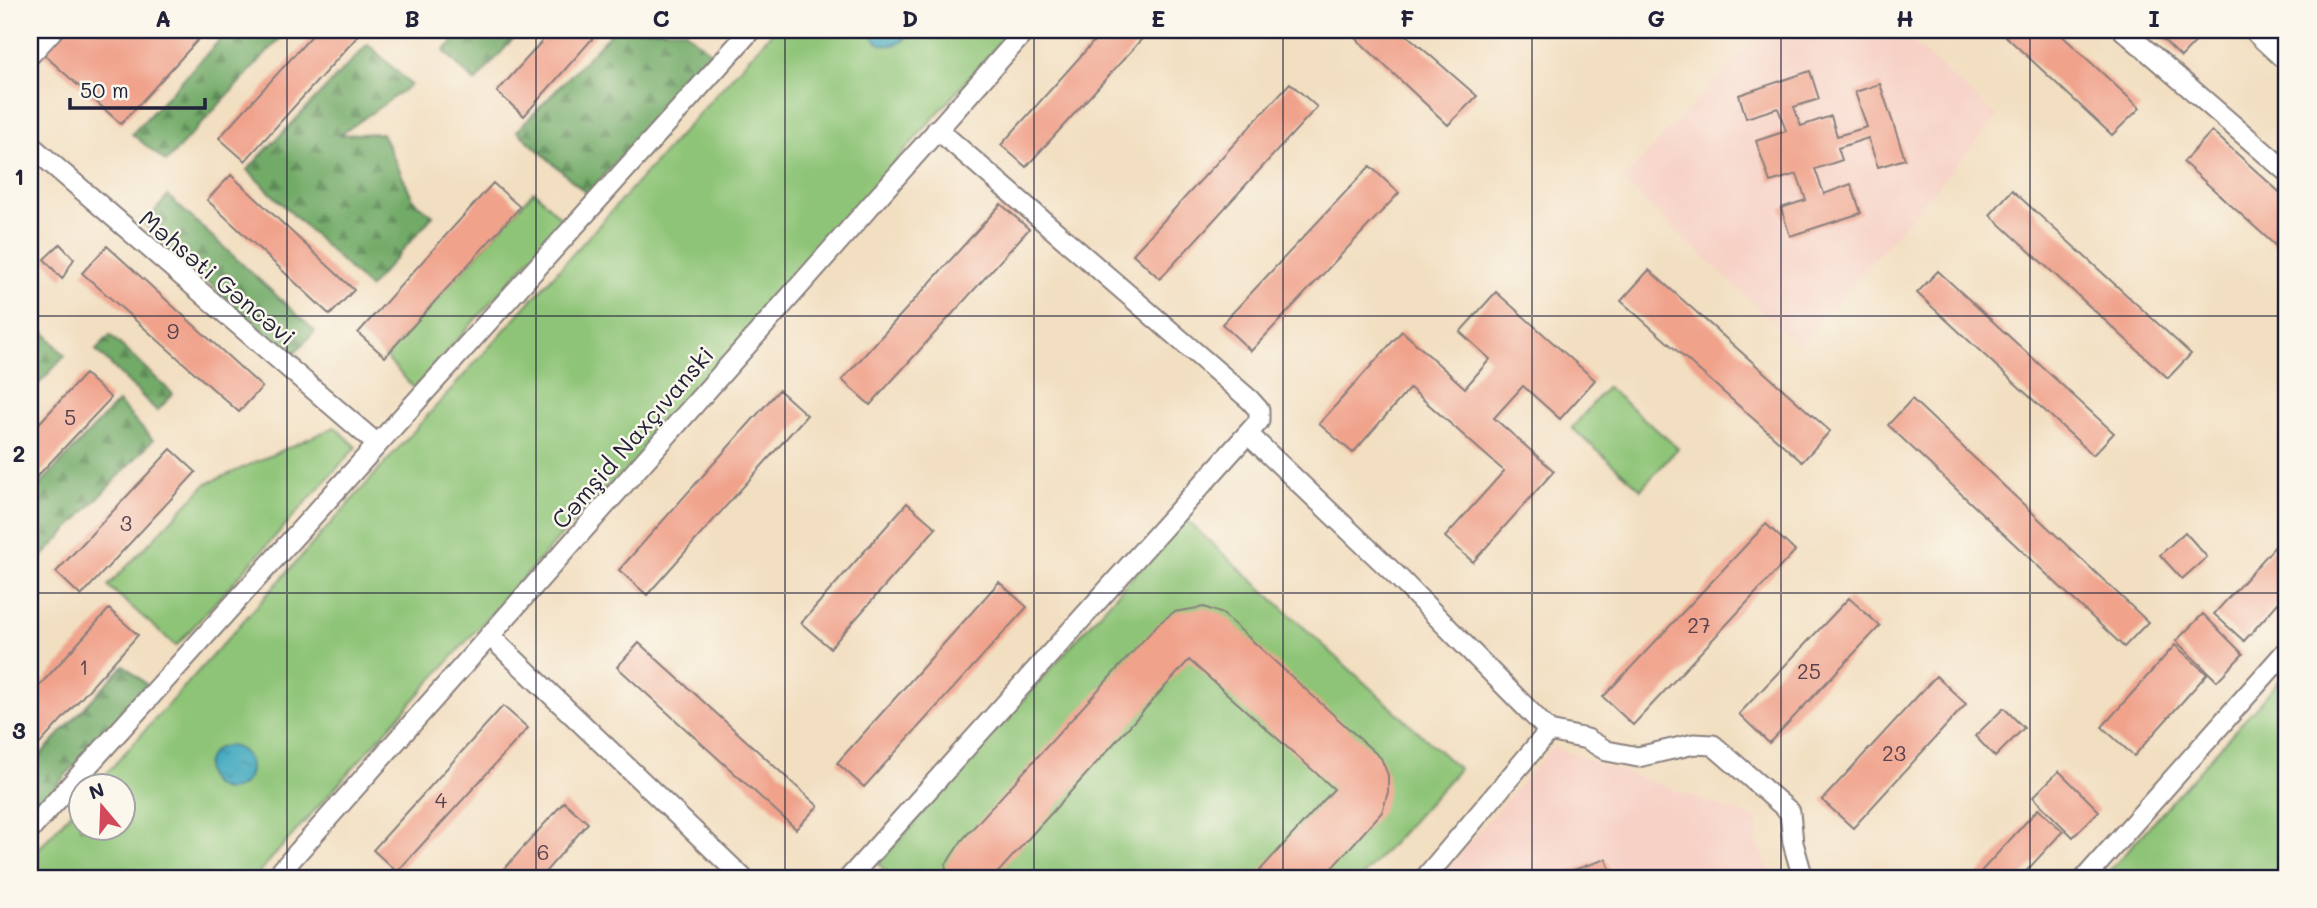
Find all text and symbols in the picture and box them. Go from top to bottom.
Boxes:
text: A [155,3,171,33]
text: B [404,3,420,33]
text: C [652,3,670,33]
text: D [902,3,918,33]
text: E [1151,3,1165,33]
text: F [1400,3,1414,33]
text: G [1647,3,1665,33]
text: H [1896,3,1914,33]
text: I [2148,3,2160,33]
scale bar [70,66,205,110]
text: 50 m [80,76,129,103]
text: 1 [14,161,24,191]
street label: Məhsəti Gəncəvi [134,203,302,351]
house number: 9 [167,317,179,344]
street label: Cəmşid Naxçıvanski [544,339,720,535]
house number: 5 [64,403,76,430]
text: 2 [13,438,25,468]
house number: 3 [120,509,132,536]
house number: 27 [1687,611,1711,638]
house number: 1 [79,653,89,680]
house number: 25 [1797,657,1821,684]
text: 3 [12,715,26,745]
house number: 23 [1882,739,1906,766]
north arrow [66,772,136,842]
text: N [85,776,107,805]
house number: 4 [435,786,448,813]
house number: 6 [537,838,549,865]

